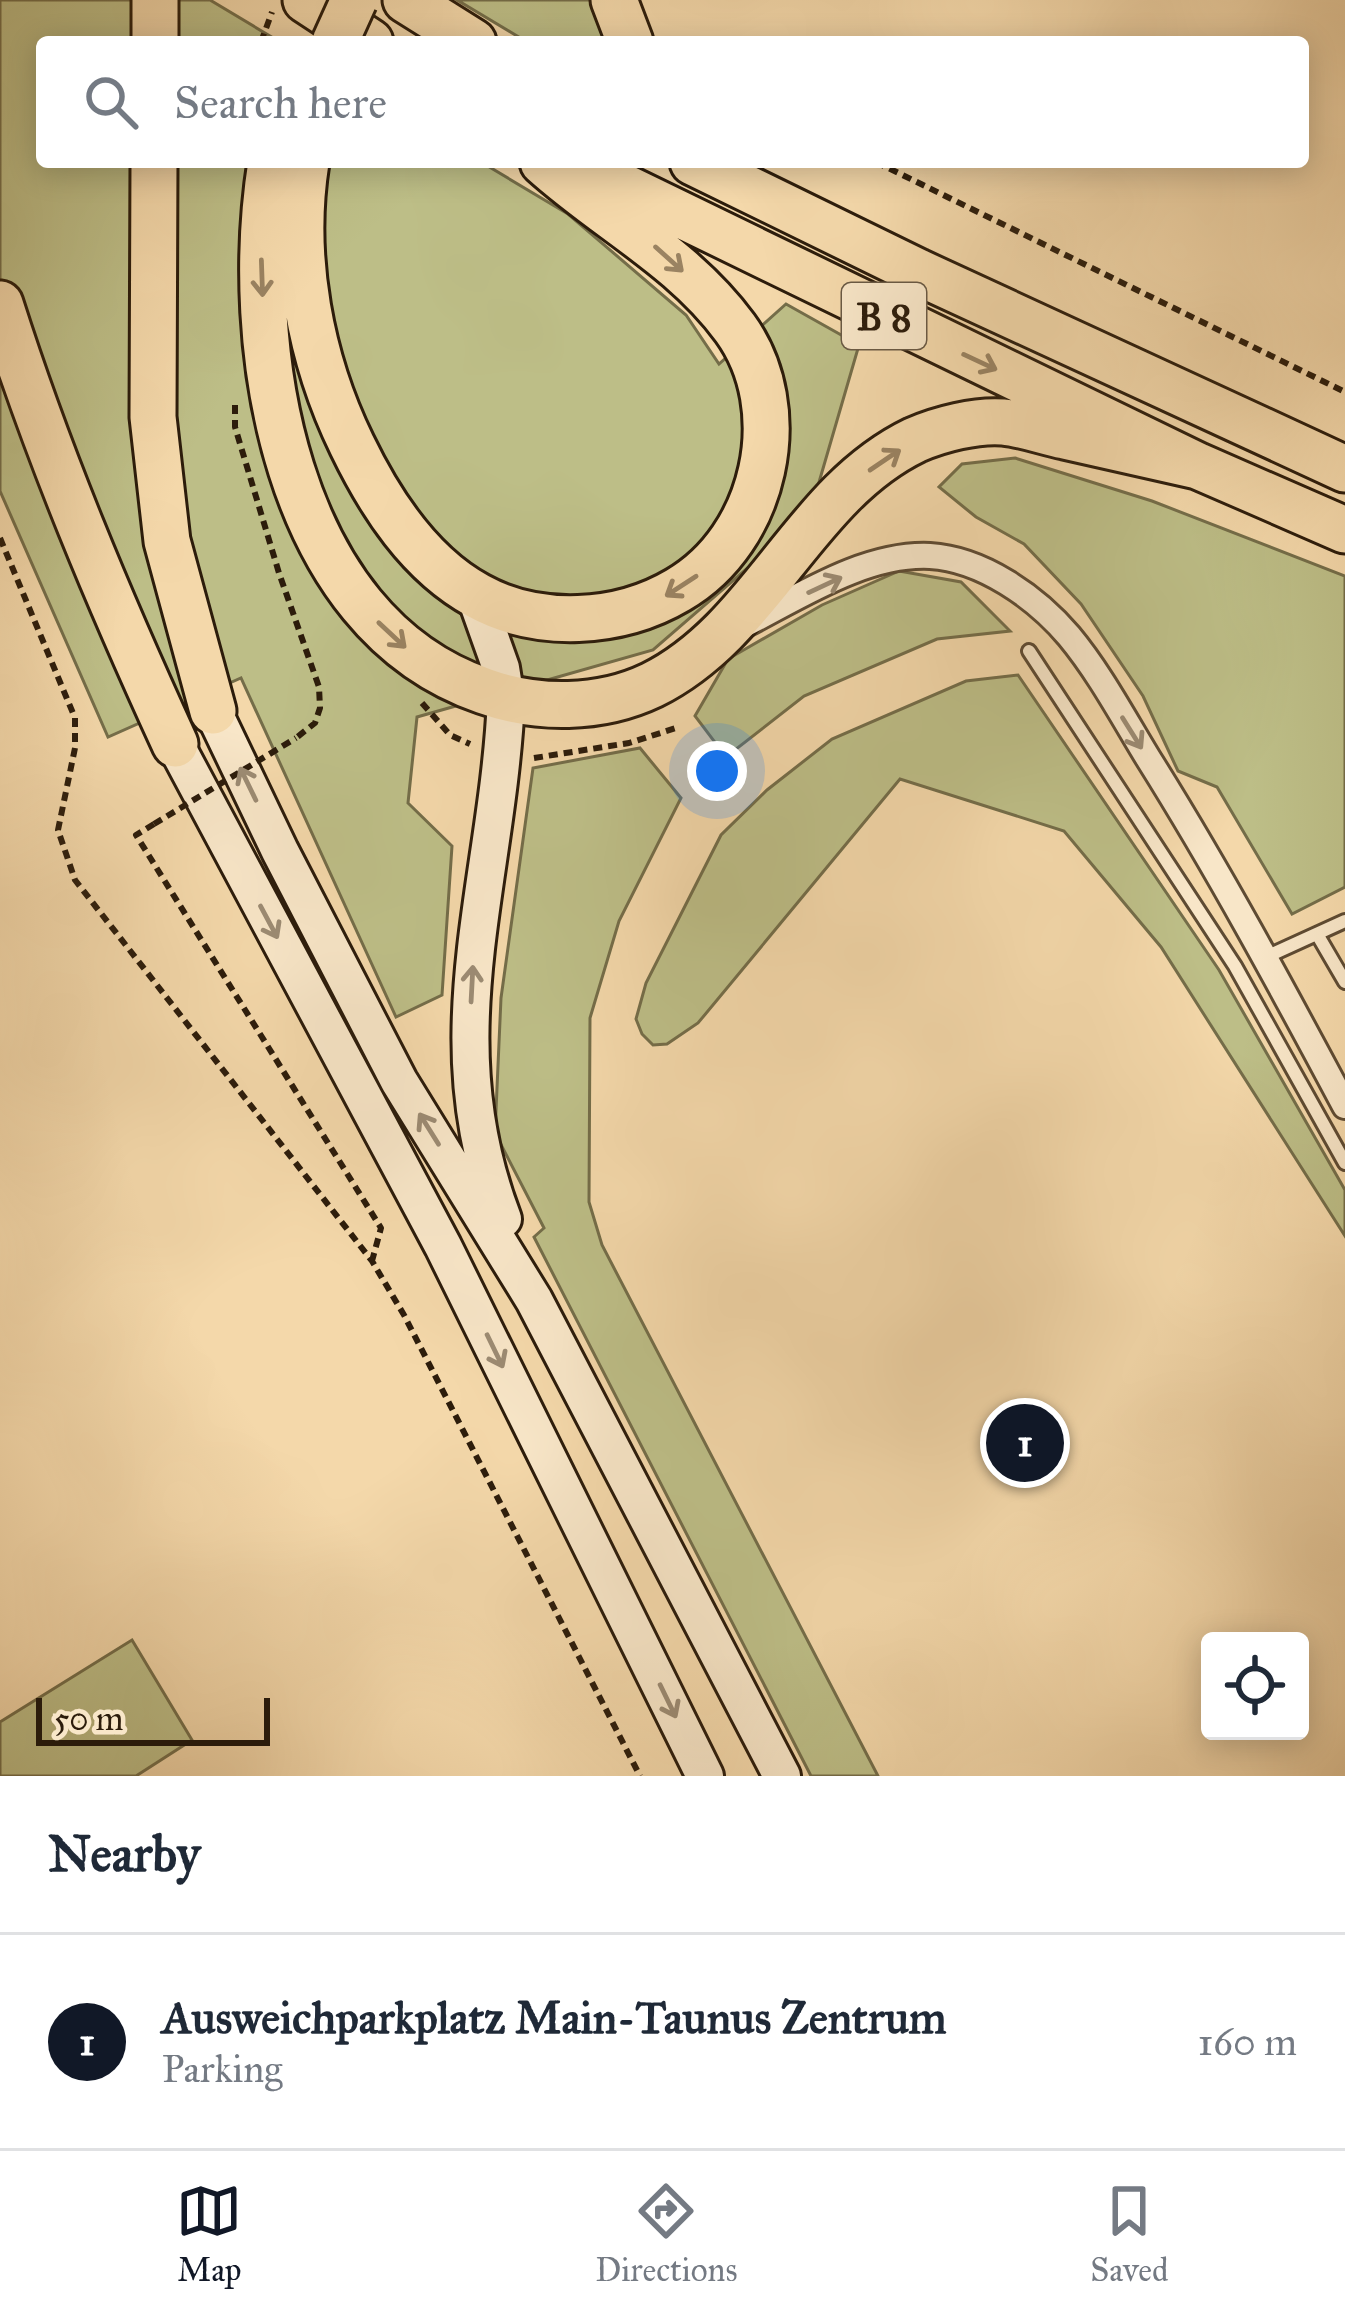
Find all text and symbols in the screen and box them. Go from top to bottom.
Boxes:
search box [36,36,1309,168]
icon: search [78,69,144,135]
text: Search here [174,75,387,130]
one-way arrow [653,245,683,272]
one-way arrow [251,258,274,297]
road number: B 8 [842,283,926,349]
one-way arrow [961,352,997,374]
one-way arrow [868,448,902,473]
one-way arrow [665,573,699,598]
one-way arrow [806,573,842,595]
one-way arrow [376,621,406,649]
one-way arrow [1120,715,1145,749]
your location [687,741,747,801]
one-way arrow [236,767,258,803]
one-way arrow [259,903,282,939]
one-way arrow [461,965,484,1004]
one-way arrow [417,1113,441,1147]
one-way arrow [484,1333,507,1368]
pin: 1 [986,1398,1064,1488]
map controls [1201,1632,1309,1740]
button: locate [1201,1632,1309,1740]
one-way arrow [657,1683,680,1718]
scale bar [36,1692,270,1745]
text: 50 m [54,1699,123,1739]
text: Nearby [48,1823,200,1885]
text: Ausweichparkplatz Main-Taunus Zentrum [162,1990,947,2045]
text: 1 [79,2018,95,2066]
text: 160 m [1198,2018,1297,2066]
text: Parking [162,2045,283,2093]
tab: Map [176,2178,242,2290]
tab: Directions [595,2178,737,2290]
tab: Saved [1090,2178,1169,2290]

